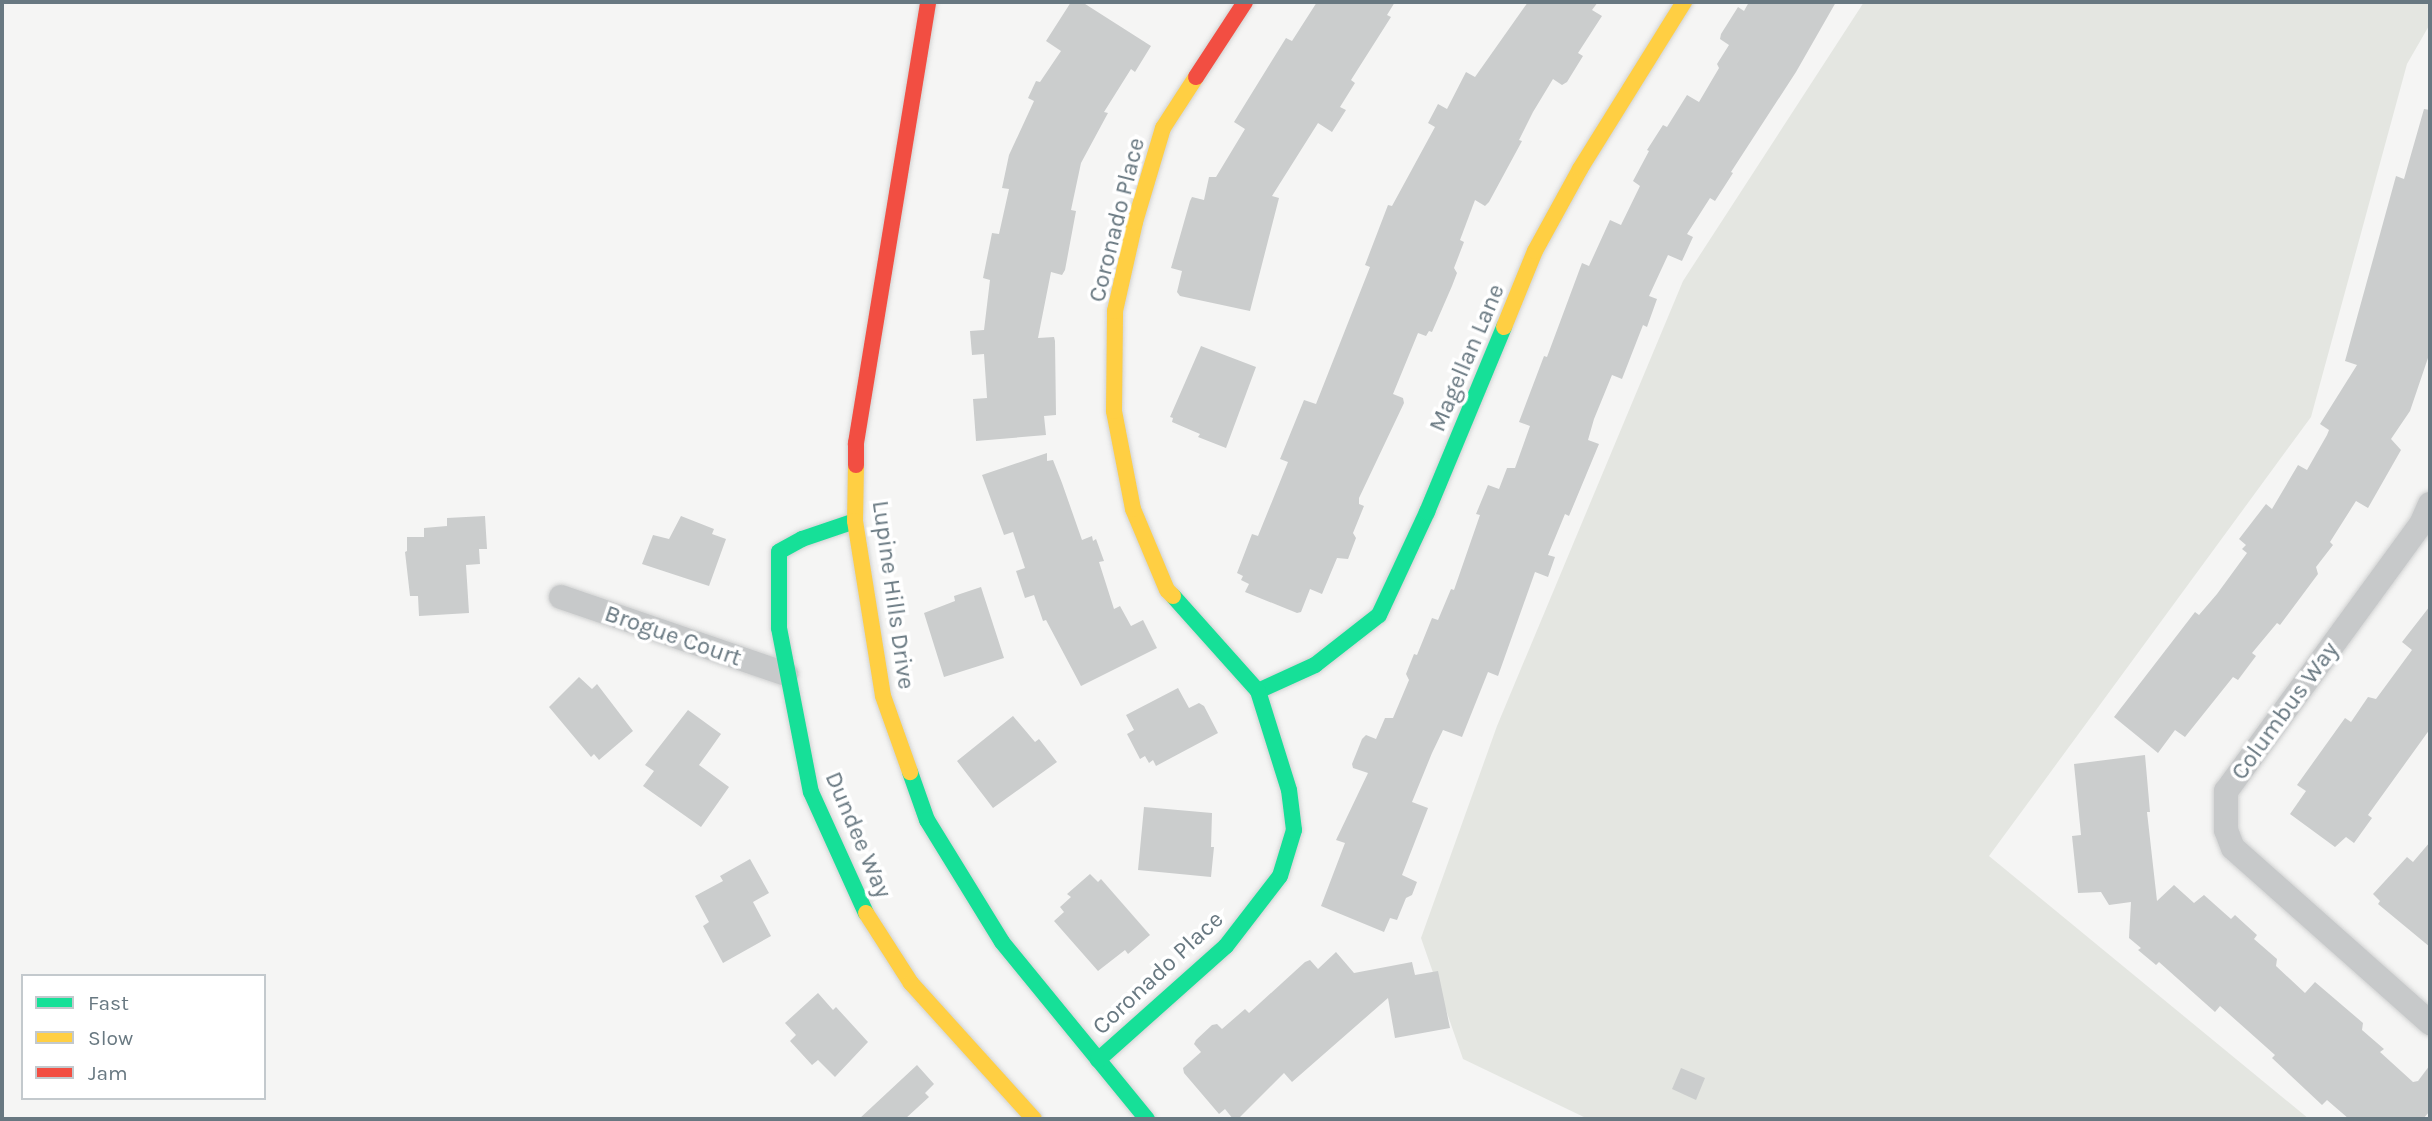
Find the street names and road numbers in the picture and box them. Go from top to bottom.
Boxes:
street label: Coronado Place [1083,135,1151,305]
street label: Magellan Lane [1423,280,1511,436]
street label: Lupine Hills Drive [865,499,921,691]
street label: Brogue Court [601,599,745,673]
street label: Columbus Way [2225,636,2345,786]
street label: Dundee Way [818,767,898,903]
street label: Coronado Place [1087,905,1229,1041]

